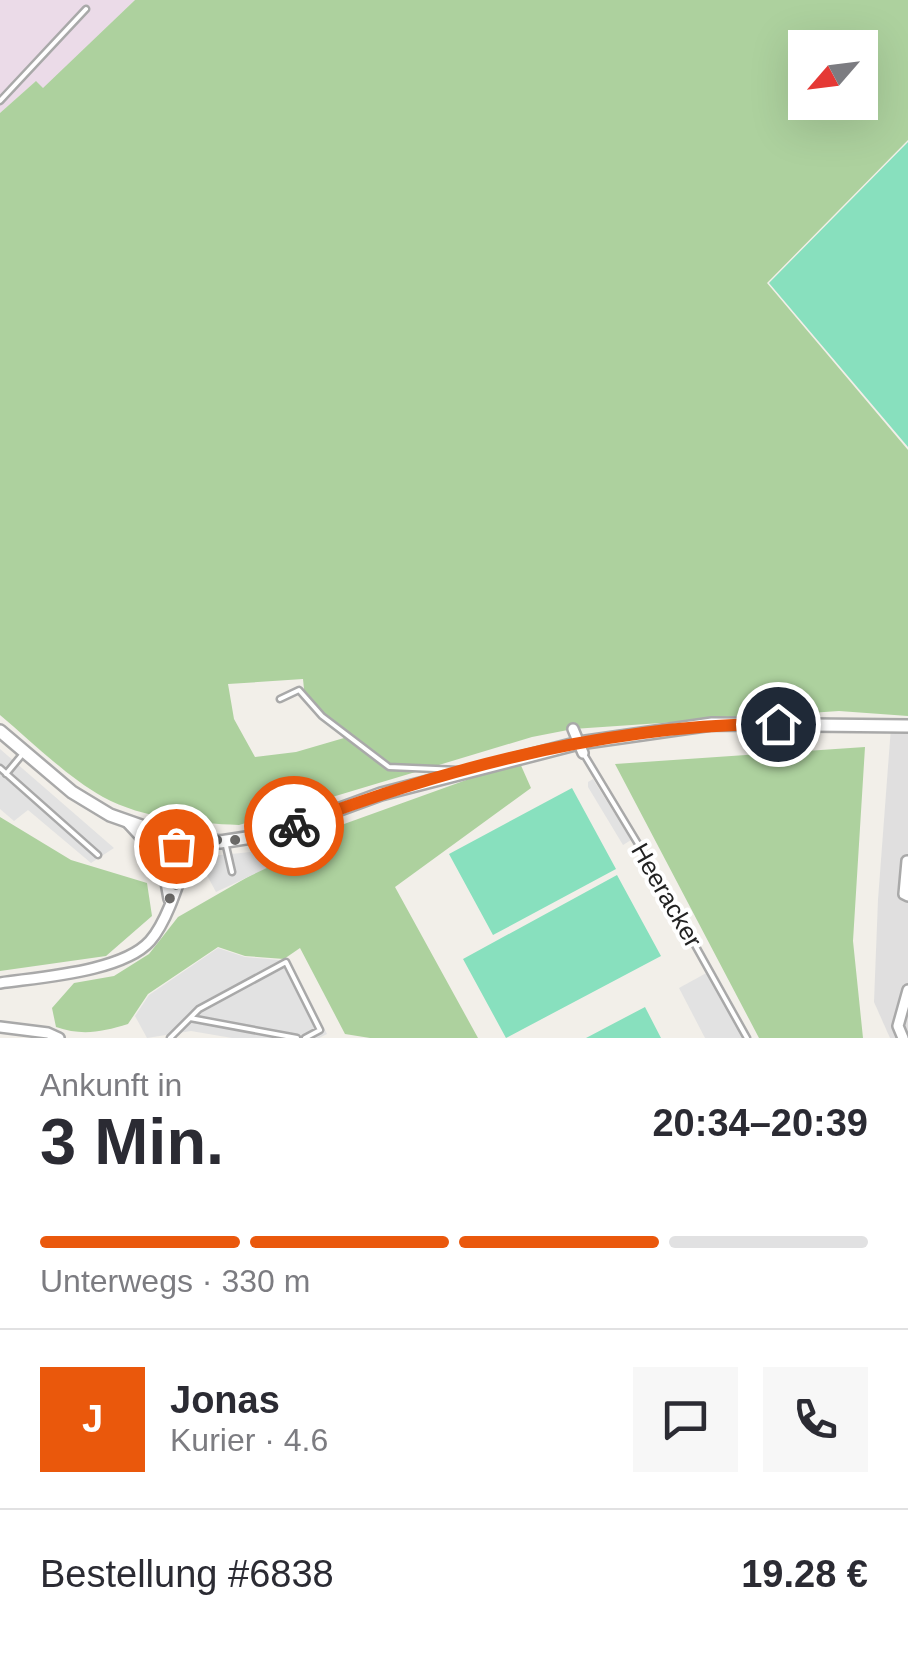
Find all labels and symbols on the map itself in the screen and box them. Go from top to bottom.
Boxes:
north arrow [788,30,878,120]
pin [736,682,821,767]
courier [244,776,344,876]
pin [134,804,219,889]
street label: Heeracker [626,838,708,952]

